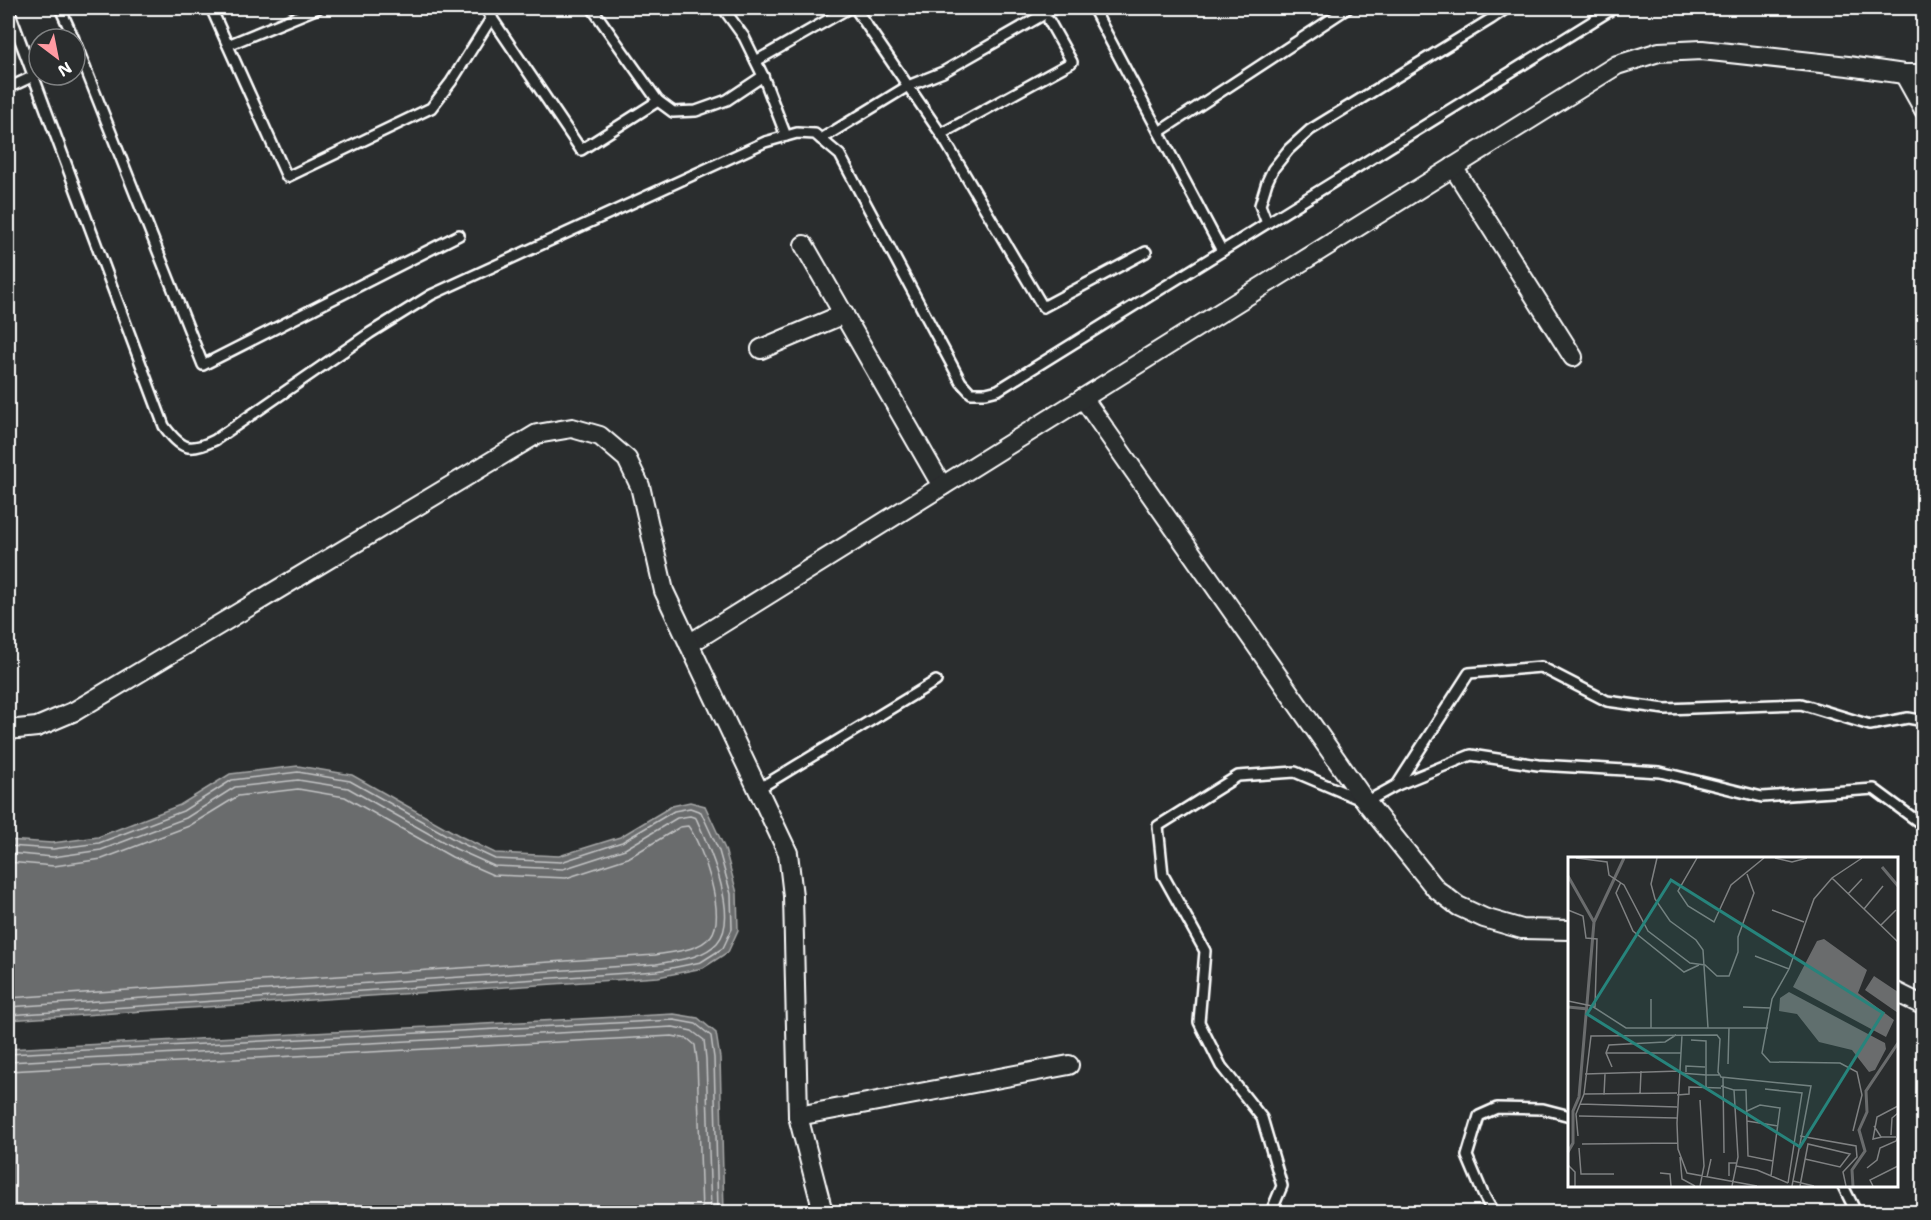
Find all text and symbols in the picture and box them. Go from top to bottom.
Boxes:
north arrow [27,27,87,87]
text: N [54,57,76,82]
inset map [1568,857,1898,1187]

